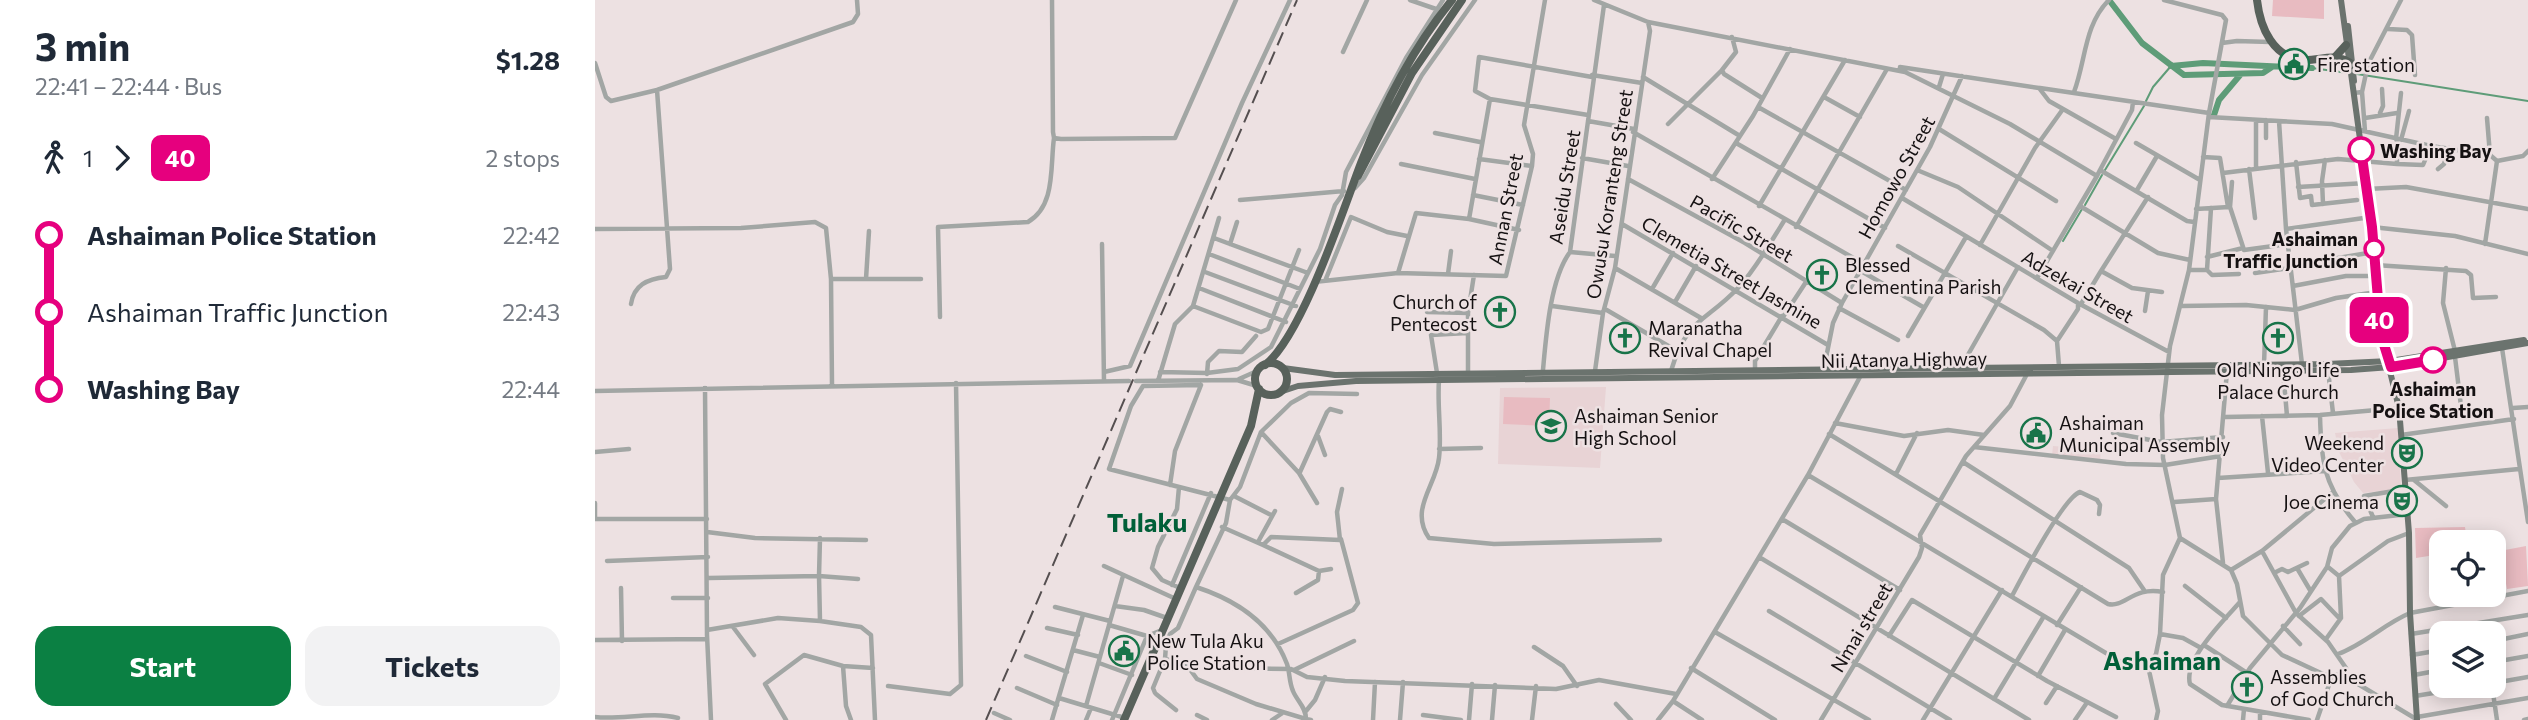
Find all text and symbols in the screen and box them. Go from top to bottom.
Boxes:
text: 3 min [35,22,130,69]
text: $1.28 [496,44,560,75]
public building icon: Fire station [2277,47,2311,81]
place label: Fire station [2317,53,2415,76]
text: 22:41 – 22:44 · Bus [35,72,222,100]
street label: Owusu Koranteng Street [1581,87,1637,301]
street label: Homowo Street [1853,111,1939,242]
street label: Aseidu Street [1544,128,1584,246]
marker: Washing Bay [2348,137,2374,163]
icon: walk [35,139,73,177]
icon: forward [103,139,141,177]
place label: Washing Bay [2380,139,2492,162]
text: 40 [165,143,196,172]
text: 1 [83,144,93,172]
text: 2 stops [486,144,560,172]
street label: Annan Street [1483,151,1527,267]
street label: Pacific Street [1686,189,1798,267]
street label: Clemetia Street Jasmine [1638,211,1826,333]
text: Ashaiman Police Station [87,219,377,250]
text: 22:42 [503,221,560,249]
place label: Ashaiman Traffic Junction [2223,227,2358,272]
marker: Ashaiman Traffic Junction [2364,239,2384,259]
street label: Adzekai Street [2018,245,2138,327]
place label: Blessed Clementina Parish [1845,253,2001,298]
church icon: Blessed Clementina Parish [1805,258,1839,292]
place label: Church of Pentecost [1390,290,1477,335]
church icon: Church of Pentecost [1483,295,1517,329]
text: Ashaiman Traffic Junction [87,296,388,327]
line badge: 40 [2347,297,2411,343]
text: 22:43 [502,298,560,326]
text: 40 [2364,305,2394,334]
place label: Maranatha Revival Chapel [1648,316,1772,361]
church icon: Maranatha Revival Chapel [1608,321,1642,355]
church icon: Old Ningo Life Palace Church [2261,321,2295,355]
street label: Nii Atanya Highway [1821,346,1988,372]
marker: Ashaiman Police Station [2420,347,2446,373]
place label: Old Ningo Life Palace Church [2217,358,2339,403]
text: Washing Bay [87,373,240,404]
text: 22:44 [501,375,560,403]
place label: Ashaiman Police Station [2372,377,2494,422]
place label: Ashaiman Senior High School [1574,404,1719,449]
school or university icon: Ashaiman Senior High School [1534,409,1568,443]
place label: Ashaiman Municipal Assembly [2059,411,2230,456]
public building icon: Ashaiman Municipal Assembly [2019,416,2053,450]
place label: Weekend Video Center [2271,431,2384,476]
theatre icon: Weekend Video Center [2390,436,2424,470]
theatre icon: Joe Cinema [2385,484,2419,518]
place label: Joe Cinema [2283,490,2379,513]
district label: Tulaku [1107,506,1187,537]
map controls [2429,530,2506,698]
button: locate [2429,530,2506,607]
street label: Nmai street [1825,578,1897,676]
button: layers [2429,621,2506,698]
button: Start [35,626,291,706]
button: Tickets [305,626,560,706]
place label: New Tula Aku Police Station [1147,629,1266,674]
public building icon: New Tula Aku Police Station [1107,634,1141,668]
district label: Ashaiman [2103,644,2221,675]
place label: Assemblies of God Church [2270,665,2394,710]
church icon: Assemblies of God Church [2230,670,2264,704]

